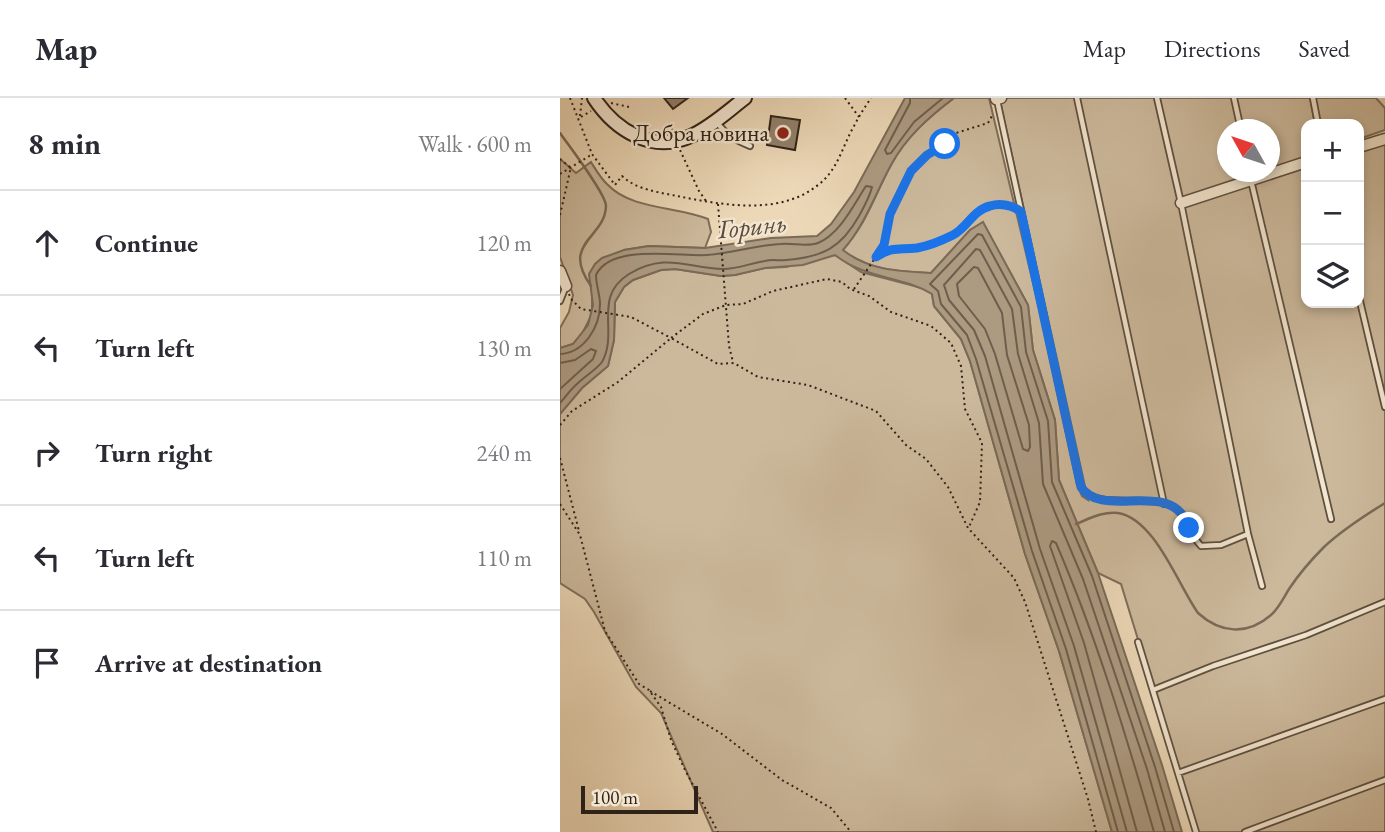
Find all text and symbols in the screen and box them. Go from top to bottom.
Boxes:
text: Map [35,27,97,70]
text: Map [1083,33,1126,64]
text: Directions [1164,33,1261,64]
text: Saved [1299,33,1350,64]
place label: Добра новина [633,117,769,148]
north arrow [1217,119,1280,182]
map controls [1301,119,1364,308]
button: + [1301,119,1364,182]
text: 8 min [28,124,101,163]
marker: Добра новина [775,125,791,141]
route start [929,128,960,159]
text: Walk · 600 m [418,129,532,159]
button: − [1301,182,1364,245]
water label: Горинь [715,205,788,247]
icon: ahead [28,224,66,262]
text: Continue [95,226,198,260]
text: 120 m [476,228,532,258]
button: layers [1301,245,1364,308]
icon: left [28,329,66,367]
text: Turn left [95,331,194,365]
text: 130 m [476,333,532,363]
icon: right [28,434,66,472]
text: Turn right [95,436,213,470]
text: 240 m [476,438,532,468]
route end [1173,512,1204,543]
icon: left [28,539,66,577]
text: Turn left [95,541,194,575]
text: 110 m [476,543,532,573]
icon: arrive [28,644,66,682]
text: Arrive at destination [95,646,322,680]
scale bar [581,783,698,815]
text: 100 m [592,785,638,810]

